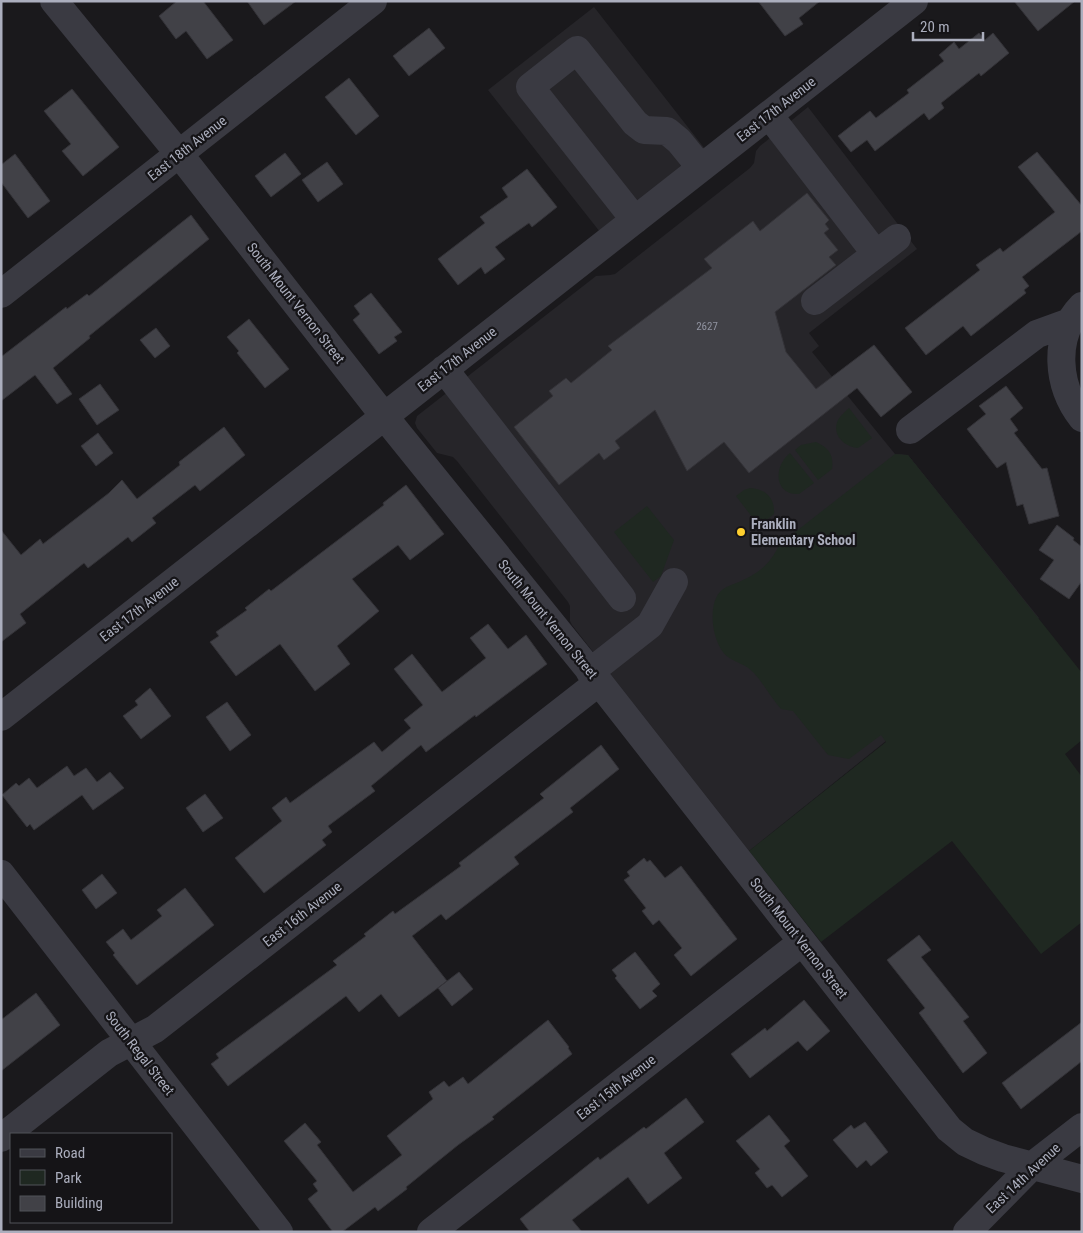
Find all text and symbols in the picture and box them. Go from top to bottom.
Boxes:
scale bar [913,10,983,42]
text: 20 m [920,18,950,36]
street label: East 17th Avenue [733,73,819,145]
street label: East 18th Avenue [144,112,230,184]
street label: South Mount Vernon Street [244,239,348,367]
house number: 2627 [696,320,718,333]
street label: East 17th Avenue [414,323,500,395]
place label: Franklin Elementary School [751,516,856,548]
marker: Franklin Elementary School [735,526,747,538]
street label: South Mount Vernon Street [495,556,601,682]
street label: East 17th Avenue [96,573,182,645]
street label: South Mount Vernon Street [747,874,851,1002]
street label: East 16th Avenue [259,878,345,950]
street label: South Regal Street [102,1008,178,1098]
street label: East 15th Avenue [573,1051,659,1123]
legend [10,1133,172,1223]
street label: East 14th Avenue [983,1139,1064,1216]
text: Road [55,1144,85,1162]
text: Park [55,1169,82,1187]
text: Building [55,1194,103,1212]

